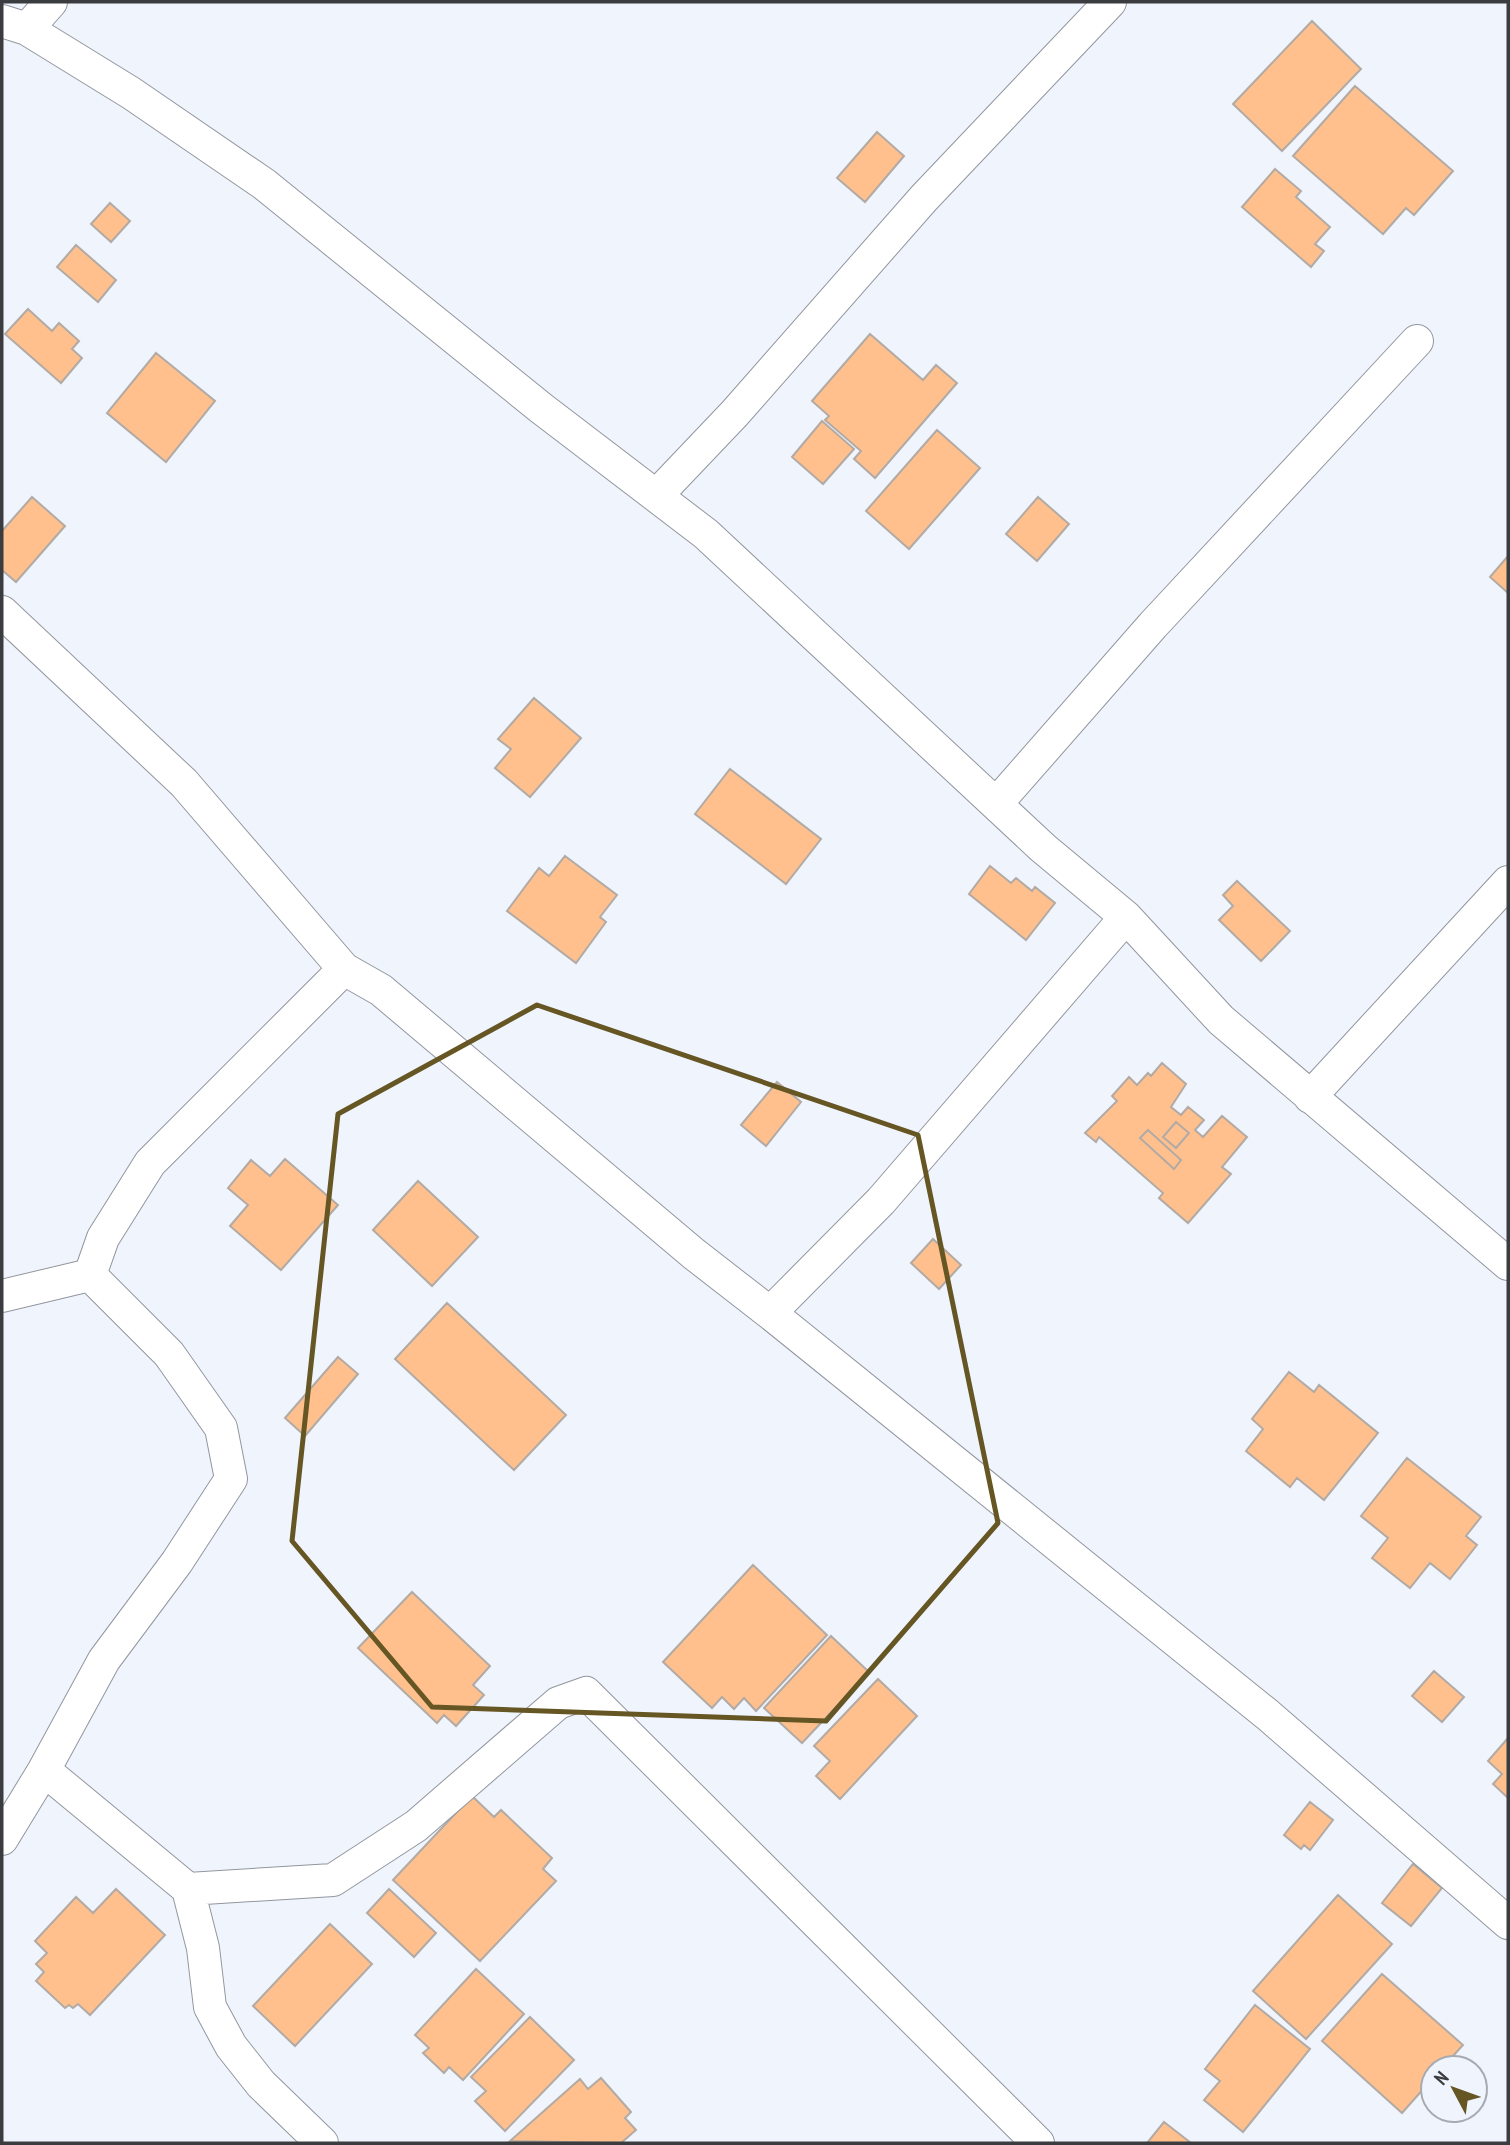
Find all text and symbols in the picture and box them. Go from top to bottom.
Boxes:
north arrow [1419,2054,1489,2124]
text: N [1429,2066,1454,2090]

